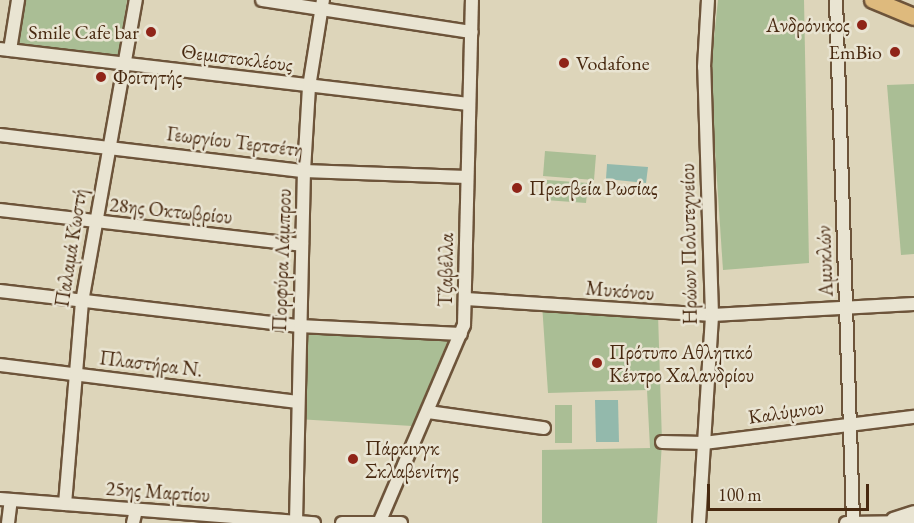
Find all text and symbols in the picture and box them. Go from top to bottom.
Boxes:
place label: Ανδρόνικος [766,13,850,37]
marker: Ανδρόνικος [855,18,869,32]
place label: Smile Cafe bar [28,20,139,44]
marker: Smile Cafe bar [144,25,158,39]
street label: Θεμιστοκλέους [180,39,294,77]
place label: EmBio [829,40,882,64]
marker: EmBio [886,43,904,61]
place label: Vodafone [576,51,650,75]
marker: Vodafone [557,56,571,70]
place label: Φοιτητής [113,65,182,89]
marker: Φοιτητής [94,70,108,84]
street label: Γεωργίου Τερτσέτη [165,122,305,162]
street label: Ηρώων Πολυτεχνείου [676,163,702,325]
place label: Πρεσβεία Ρωσίας [529,176,658,200]
marker: Πρεσβεία Ρωσίας [510,181,524,195]
street label: Παλαμά Κωστή [50,187,92,309]
street label: Πορφύρα Λάμπρου [268,188,296,332]
street label: 28ης Οκτωβρίου [108,193,234,229]
street label: Αμυκλών [812,225,838,297]
street label: Τζαβέλλα [433,233,459,307]
street label: Μυκόνου [585,276,655,306]
place label: Πρότυπο Αθλητικό Κέντρο Χαλανδρίου [609,340,754,387]
street label: Πλαστήρα Ν. [98,346,204,382]
marker: Πρότυπο Αθλητικό Κέντρο Χαλανδρίου [590,356,604,370]
street label: Καλύμνου [747,395,825,429]
place label: Πάρκινγκ Σκλαβενίτης [365,436,459,483]
marker: Πάρκινγκ Σκλαβενίτης [346,452,360,466]
scale bar [710,472,872,510]
street label: 25ης Μαρτίου [105,476,211,508]
text: 100 m [718,483,762,506]

